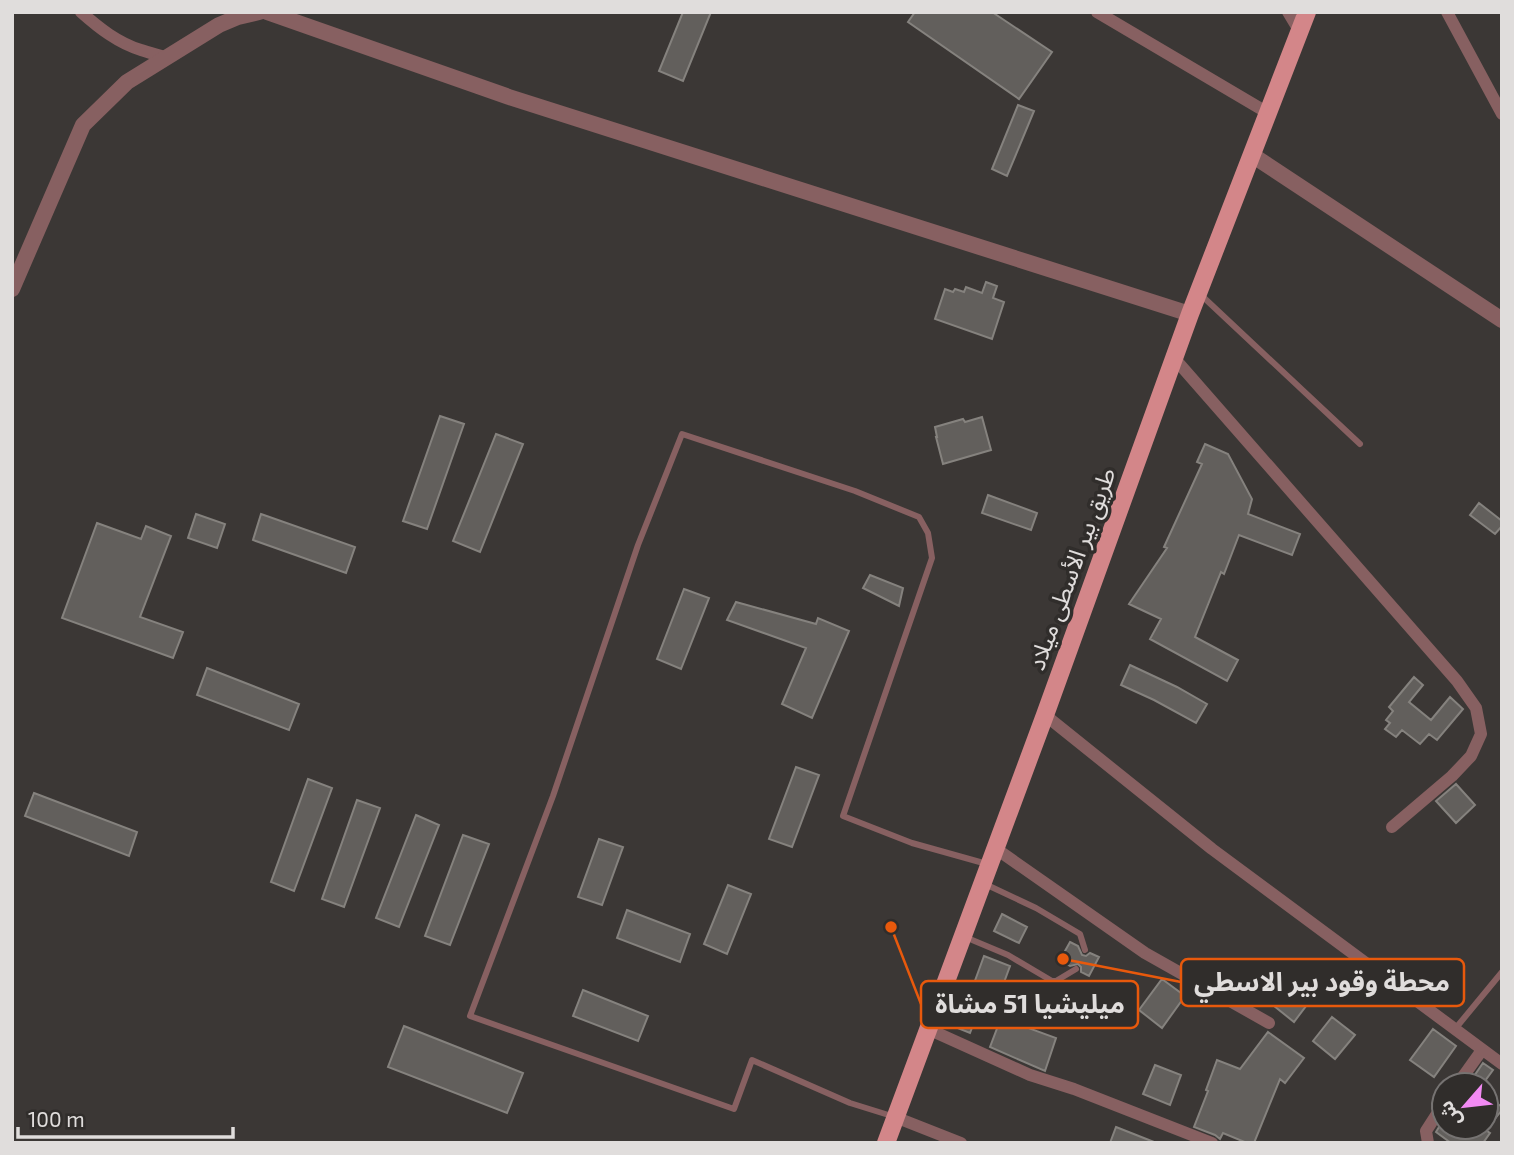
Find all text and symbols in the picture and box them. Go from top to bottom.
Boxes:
street label: طريق بير الأسطى ميلاد [1021,463,1123,674]
callout: محطة وقود بير الاسطي [1181,959,1464,1006]
text: محطة وقود بير الاسطي [1194,965,1450,1003]
callout: ميليشيا 51 مشاة [921,981,1138,1028]
text: ميليشيا 51 مشاة [935,987,1125,1019]
north arrow [1430,1071,1500,1141]
scale bar [18,1096,233,1140]
text: ش [1433,1097,1466,1131]
text: 100 m [28,1106,85,1131]

